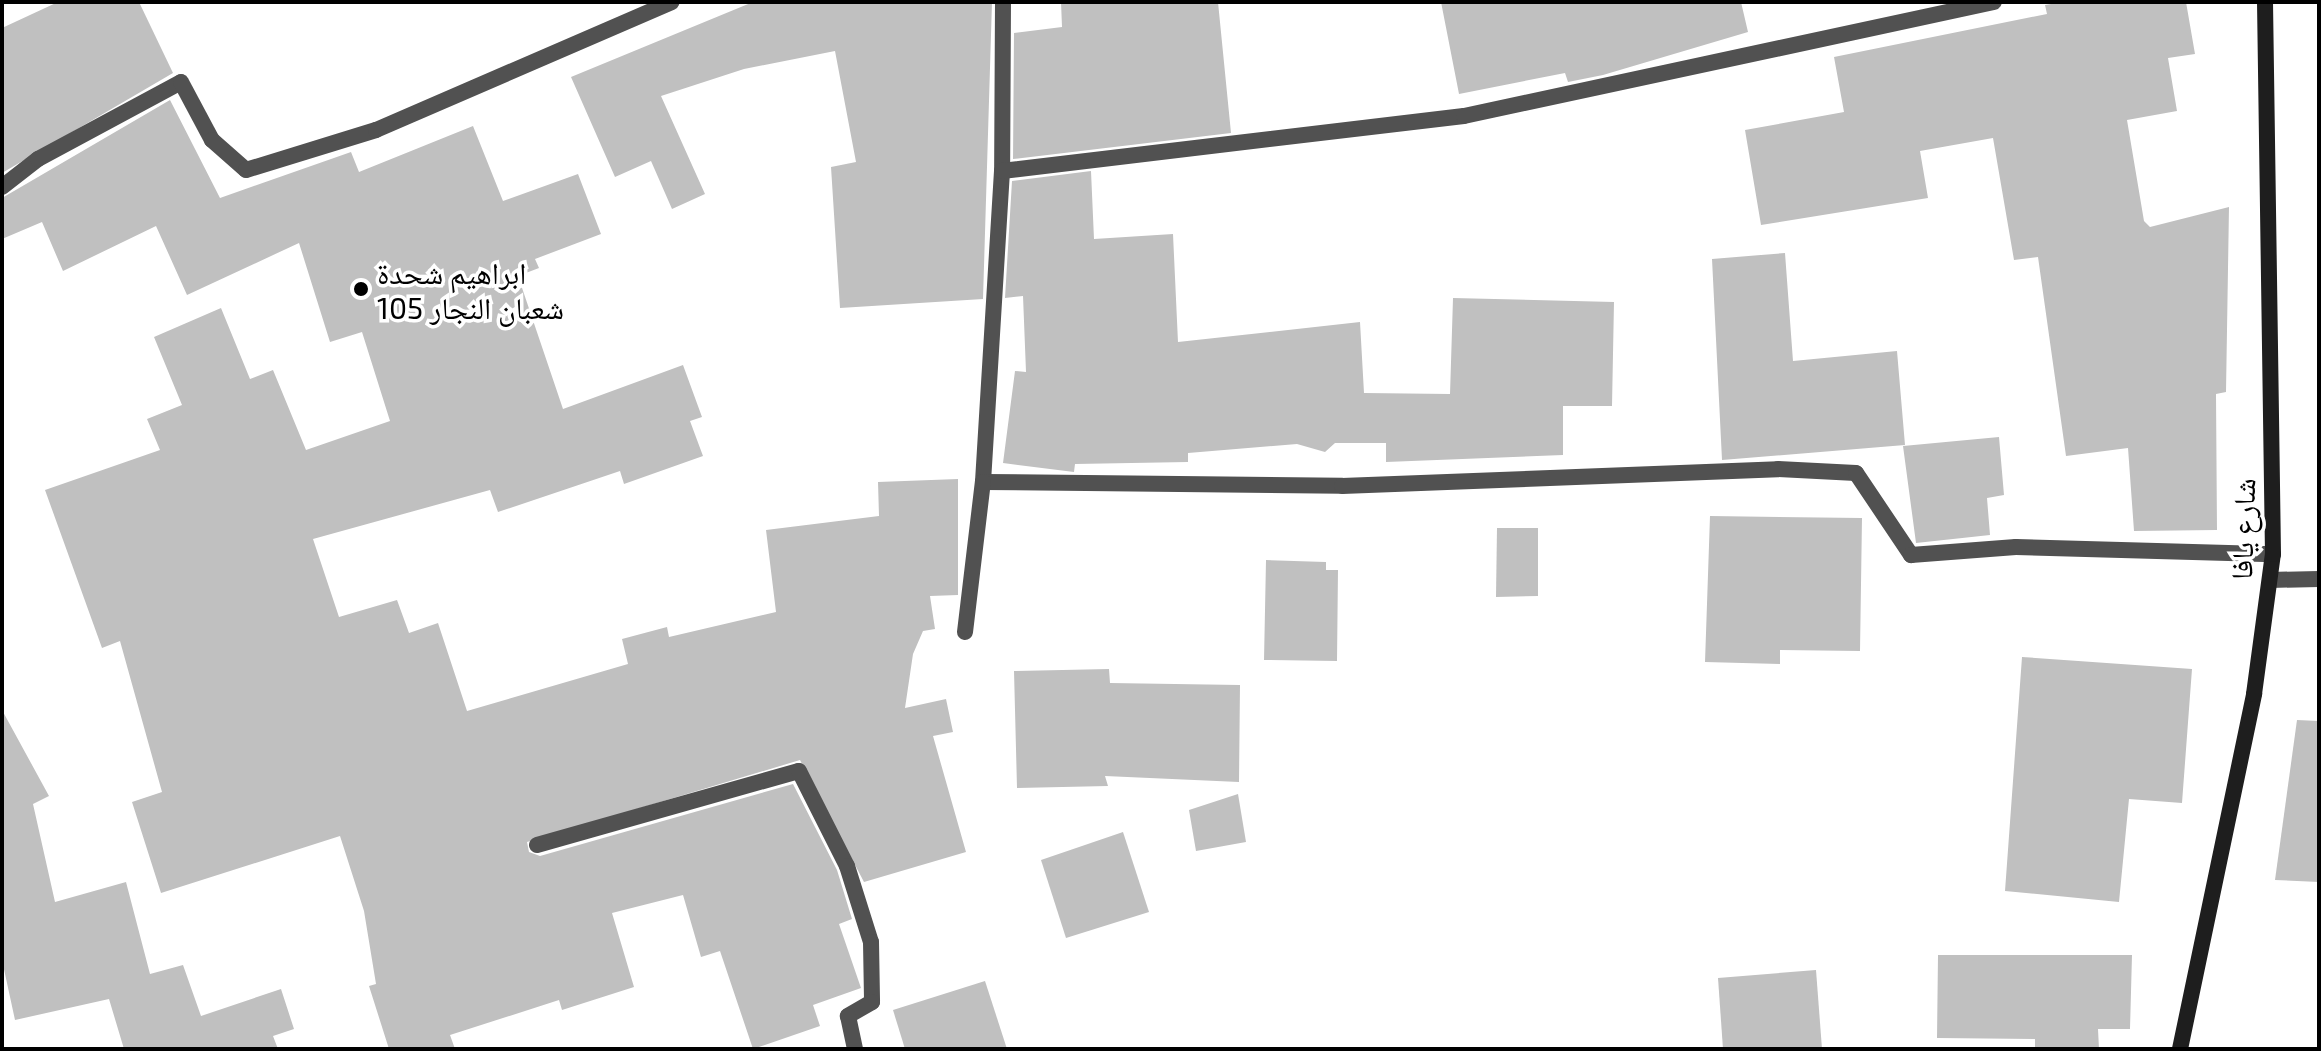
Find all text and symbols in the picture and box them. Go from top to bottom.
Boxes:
place label: ابراهيم شحدة شعبان النجار 105 [377,254,564,324]
marker: ابراهيم شحدة شعبان النجار 105 [352,280,370,298]
street label: شارع يافا [2222,478,2262,580]

